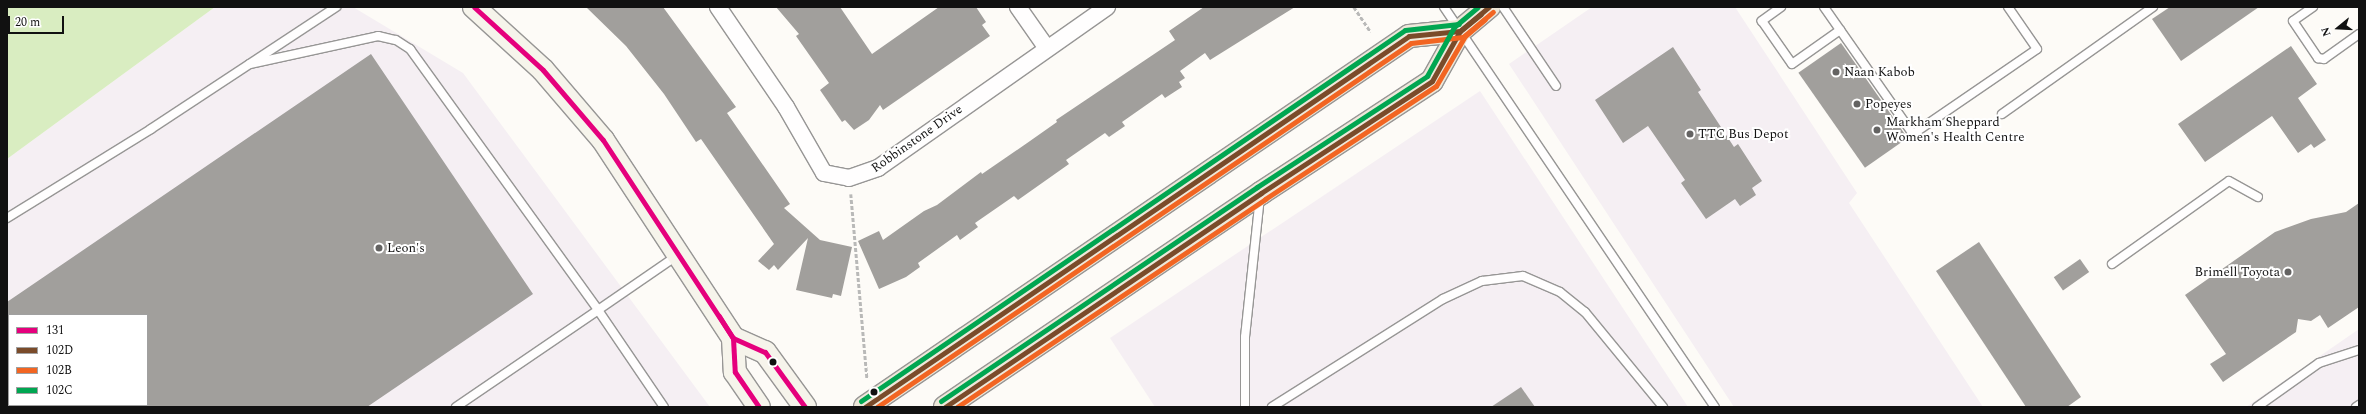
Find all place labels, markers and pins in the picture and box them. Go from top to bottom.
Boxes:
place label: Naan Kabob [1844,64,1915,80]
marker: Naan Kabob [1831,67,1841,77]
place label: Popeyes [1865,96,1912,112]
marker: Popeyes [1852,99,1862,109]
place label: Markham Sheppard Women's Health Centre [1886,115,2025,146]
marker: Markham Sheppard Women's Health Centre [1871,124,1883,136]
place label: TTC Bus Depot [1698,126,1788,142]
marker: TTC Bus Depot [1685,129,1695,139]
place label: Leon's [387,240,425,256]
marker: Leon's [374,243,384,253]
place label: Brimell Toyota [2194,264,2280,280]
marker: Brimell Toyota [2283,267,2293,277]
unlabelled marker [768,357,778,367]
unlabelled marker [869,387,879,397]

